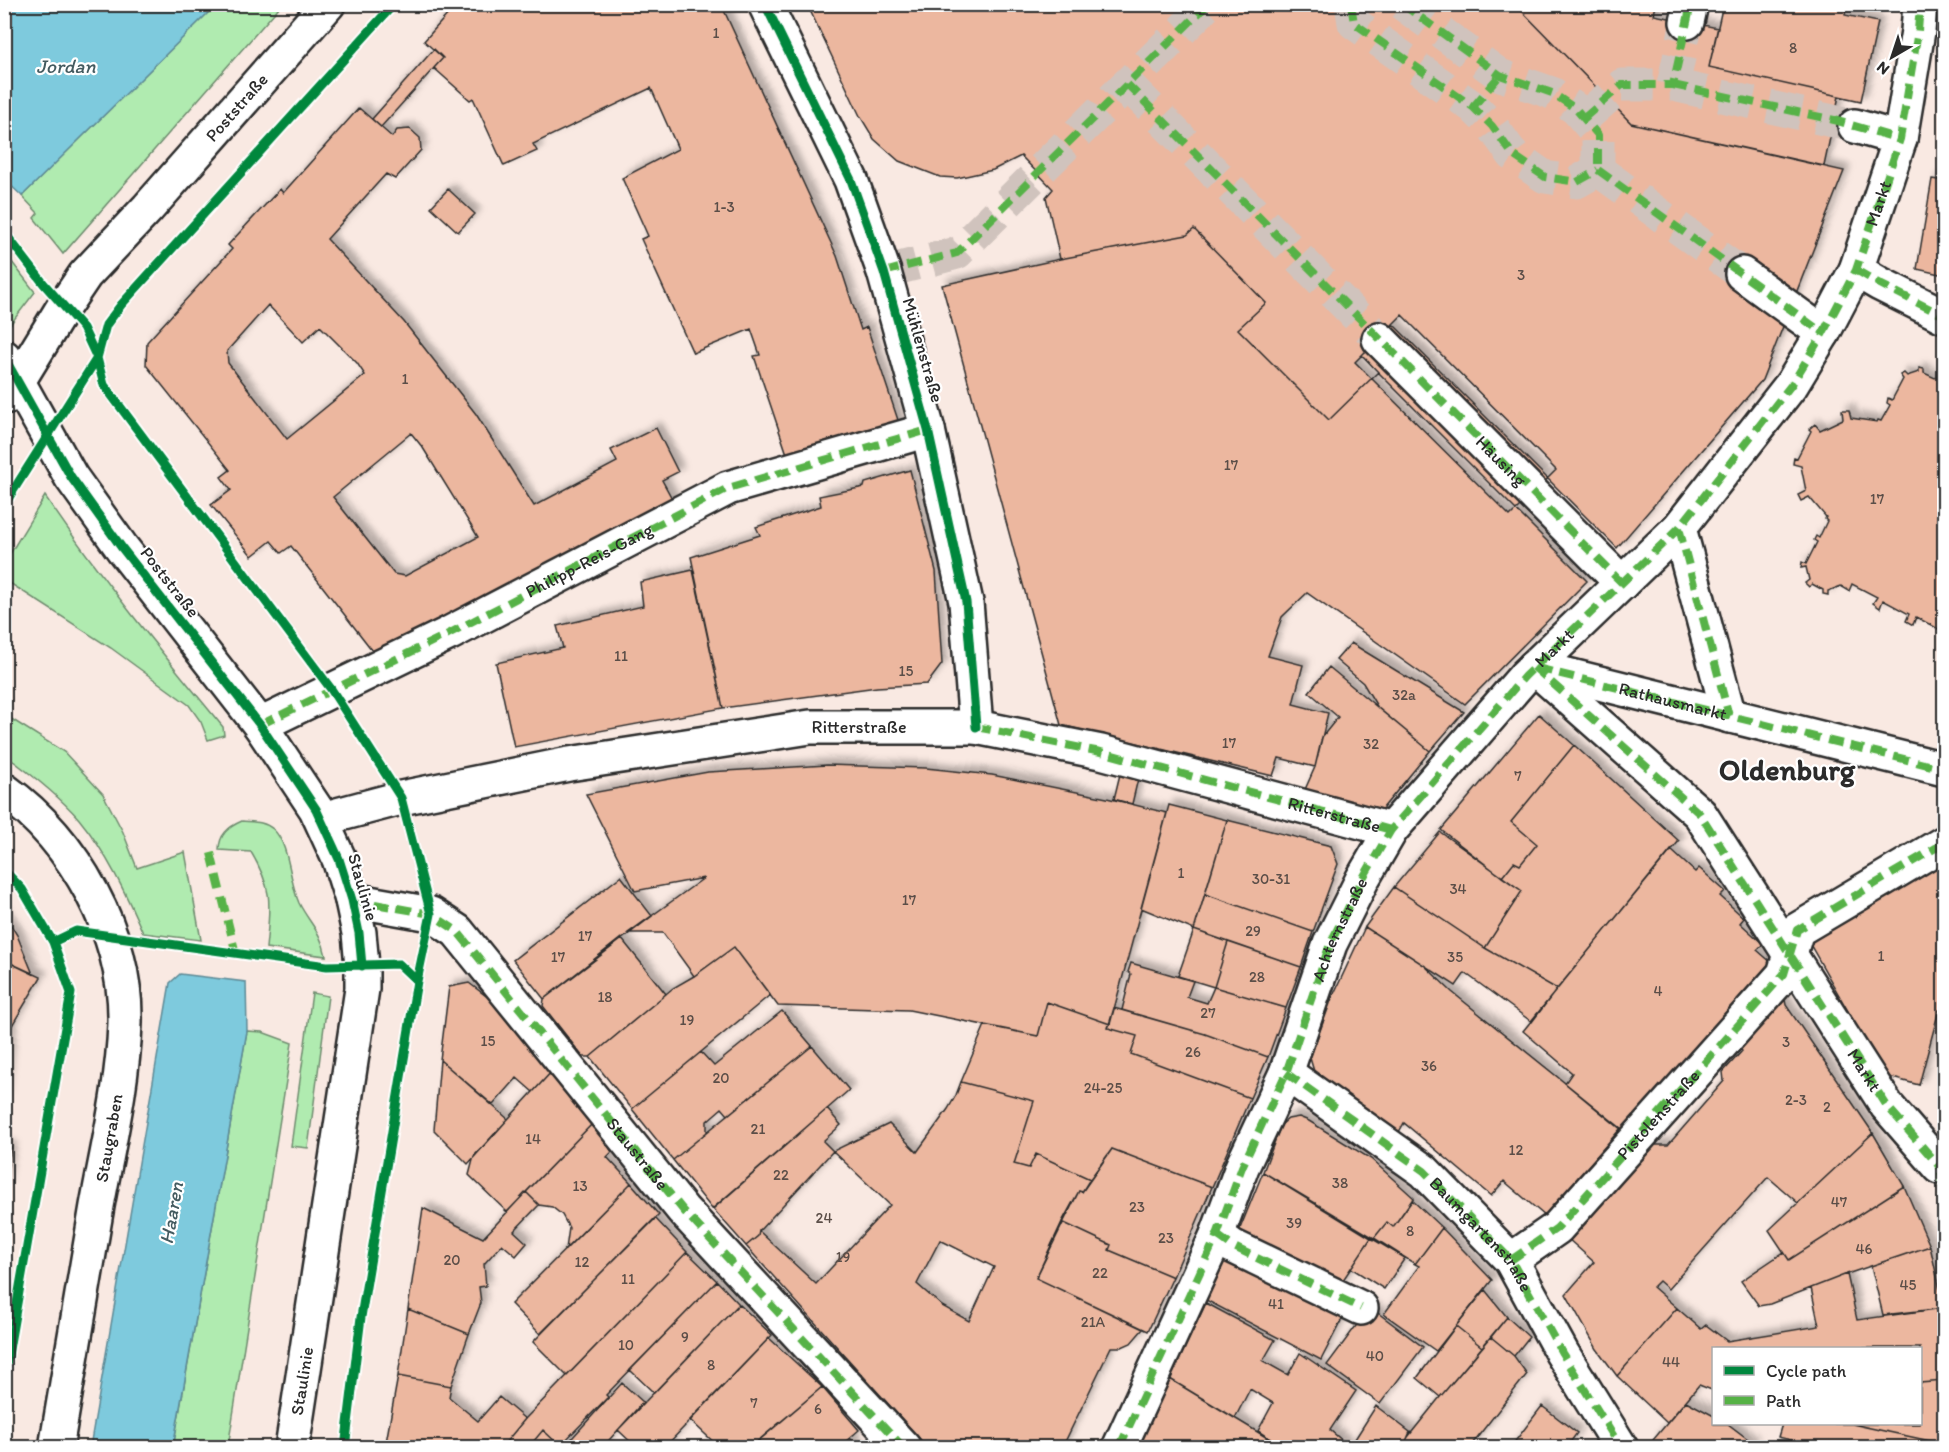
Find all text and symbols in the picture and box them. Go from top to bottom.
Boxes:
house number: 1 [713,24,720,42]
north arrow [1862,27,1922,87]
house number: 8 [1789,39,1797,57]
water label: Jordan [36,54,96,78]
text: N [1873,57,1893,79]
street label: Poststraße [201,69,273,146]
street label: Markt [1860,178,1896,229]
house number: 1-3 [713,198,735,216]
house number: 3 [1517,266,1525,284]
street label: Mühlenstraße [898,295,948,405]
house number: 1 [402,370,409,388]
street label: Häusing [1471,431,1532,492]
house number: 17 [1224,456,1239,474]
house number: 17 [1870,490,1885,508]
street label: Philipp-Reis-Gang [522,518,657,603]
street label: Poststraße [135,542,205,622]
street label: Markt [1530,624,1579,672]
house number: 11 [614,647,628,665]
house number: 15 [899,662,914,680]
street label: Rathausmarkt [1617,677,1729,725]
house number: 32a [1392,686,1416,704]
street label: Ritterstraße [812,716,907,738]
house number: 17 [1222,734,1237,752]
house number: 32 [1363,735,1379,753]
district label: Oldenburg [1719,751,1856,788]
house number: 7 [1514,767,1522,785]
street label: Ritterstraße [1286,792,1383,838]
street label: Staulinie [343,851,383,923]
house number: 1 [1178,864,1185,882]
house number: 30-31 [1252,870,1290,888]
street label: Achternstraße [1307,874,1372,984]
house number: 34 [1449,880,1467,898]
house number: 17 [902,891,917,909]
house number: 29 [1245,922,1261,940]
house number: 17 [578,927,593,945]
house number: 1 [1878,947,1885,965]
house number: 17 [551,948,566,966]
house number: 35 [1447,948,1463,966]
house number: 28 [1249,968,1265,986]
house number: 4 [1653,982,1663,1000]
house number: 18 [597,988,613,1006]
house number: 27 [1200,1004,1216,1022]
house number: 19 [680,1011,695,1029]
house number: 15 [481,1032,496,1050]
house number: 3 [1782,1033,1790,1051]
house number: 26 [1185,1043,1201,1061]
street label: Markt [1842,1045,1886,1096]
house number: 36 [1421,1057,1437,1075]
street label: Pistolenstraße [1612,1065,1704,1164]
house number: 20 [712,1069,730,1087]
house number: 24-25 [1084,1079,1122,1097]
house number: 2-3 [1785,1091,1807,1109]
street label: Staugraben [90,1092,128,1184]
house number: 2 [1823,1098,1831,1116]
street label: Staustraße [602,1113,673,1195]
house number: 21 [751,1120,765,1138]
house number: 14 [525,1130,541,1148]
house number: 12 [1509,1141,1524,1159]
house number: 22 [773,1166,789,1184]
street label: Baumgartenstraße [1425,1172,1537,1296]
house number: 38 [1332,1174,1348,1192]
house number: 13 [572,1177,588,1195]
water label: Haaren [154,1180,188,1246]
house number: 47 [1831,1193,1848,1211]
house number: 23 [1129,1198,1145,1216]
house number: 24 [816,1209,832,1227]
house number: 39 [1286,1214,1302,1232]
house number: 8 [1406,1222,1414,1240]
house number: 23 [1158,1229,1174,1247]
house number: 46 [1856,1240,1873,1258]
house number: 19 [836,1248,851,1266]
house number: 20 [443,1251,461,1269]
house number: 12 [575,1253,590,1271]
house number: 22 [1092,1264,1108,1282]
house number: 11 [621,1270,635,1288]
house number: 45 [1900,1276,1917,1294]
house number: 41 [1268,1295,1284,1313]
house number: 21A [1081,1313,1106,1331]
house number: 9 [681,1328,689,1346]
house number: 10 [618,1336,634,1354]
street label: Staulinie [286,1345,318,1417]
house number: 40 [1366,1347,1384,1365]
legend [1712,1347,1922,1425]
house number: 44 [1662,1353,1680,1371]
house number: 8 [707,1356,715,1374]
text: Cycle path [1766,1360,1847,1382]
text: Path [1766,1390,1801,1412]
house number: 7 [750,1394,758,1412]
house number: 6 [814,1400,822,1418]

